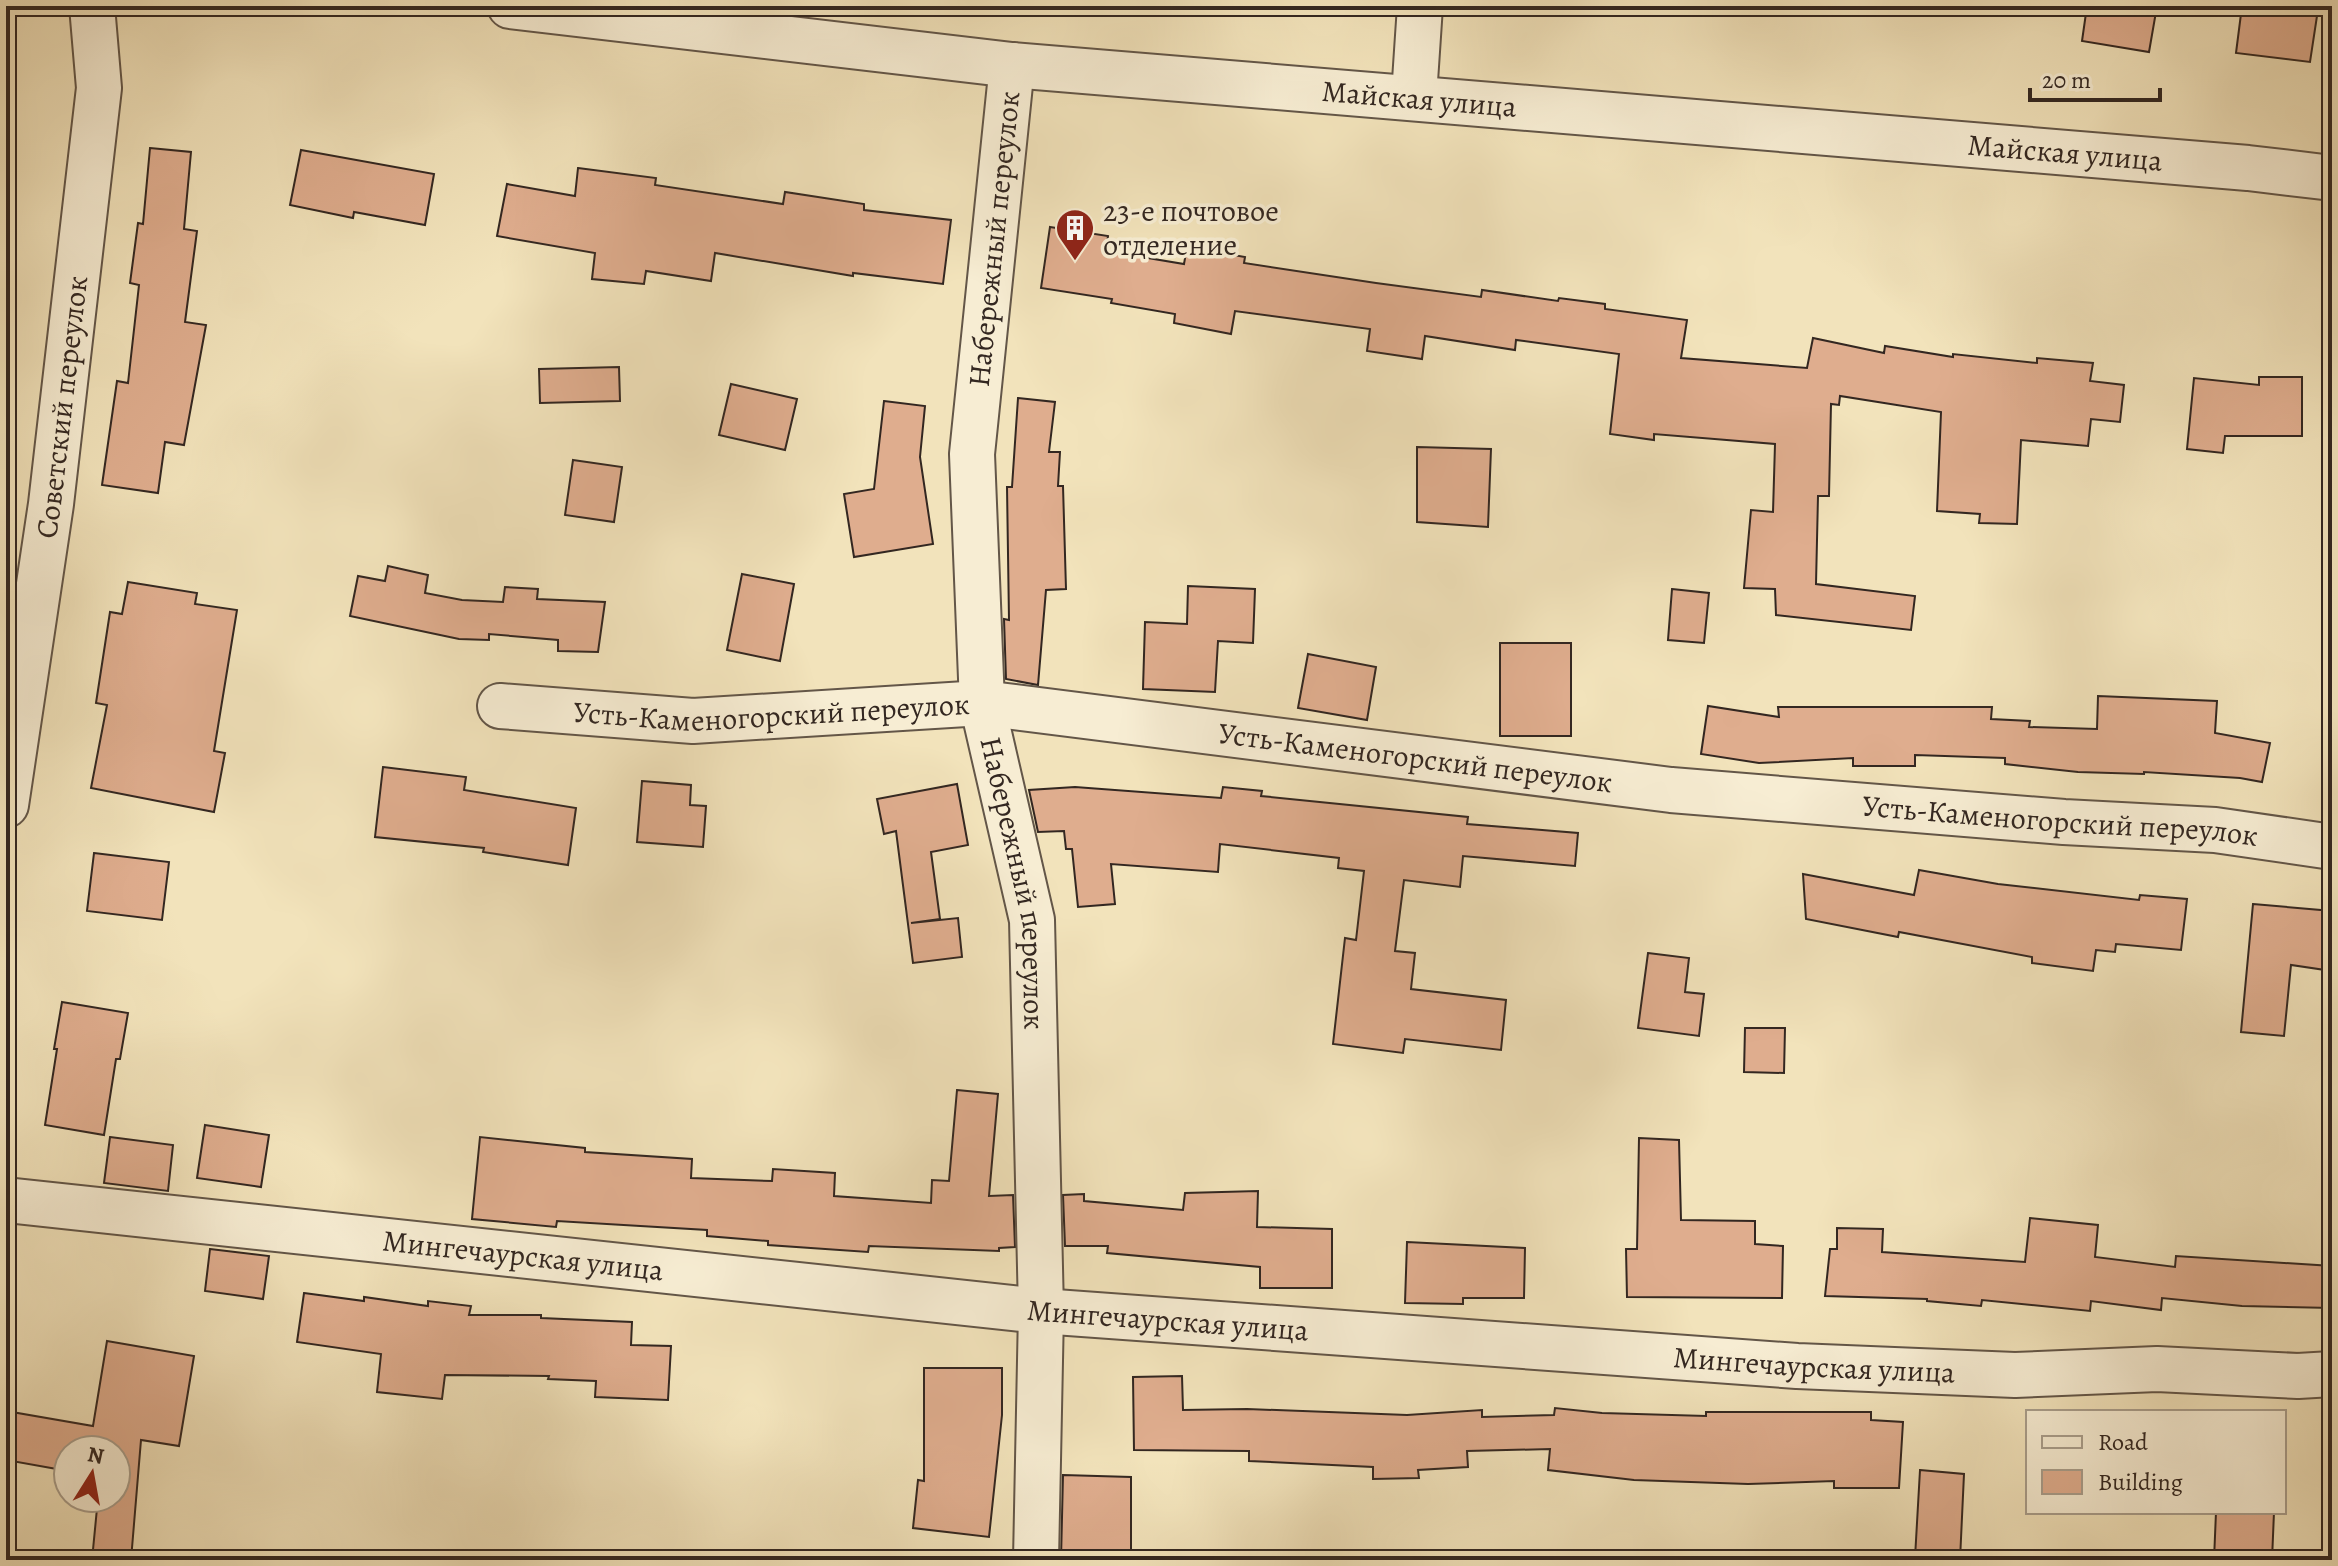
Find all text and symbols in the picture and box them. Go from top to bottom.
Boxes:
scale bar [2030,52,2160,102]
text: 20 m [2042,64,2091,96]
street label: Майская улица [1320,71,1518,127]
street label: Набережный переулок [959,89,1029,389]
street label: Майская улица [1966,125,2164,181]
place label: 23-е почтовое отделение [1103,191,1279,265]
building icon: 23-е почтовое отделение [1054,207,1096,262]
street label: Советский переулок [26,274,97,541]
street label: Усть-Каменогорский переулок [572,684,971,741]
street label: Усть-Каменогорский переулок [1216,713,1615,802]
street label: Набережный переулок [970,733,1055,1030]
street label: Усть-Каменогорский переулок [1861,786,2261,856]
street label: Мингечаурская улица [381,1221,666,1290]
street label: Мингечаурская улица [1025,1290,1310,1350]
street label: Мингечаурская улица [1672,1337,1956,1393]
legend [2026,1410,2286,1514]
text: Road [2098,1426,2148,1458]
north arrow [52,1434,132,1514]
text: N [85,1439,106,1472]
text: Building [2098,1466,2183,1498]

